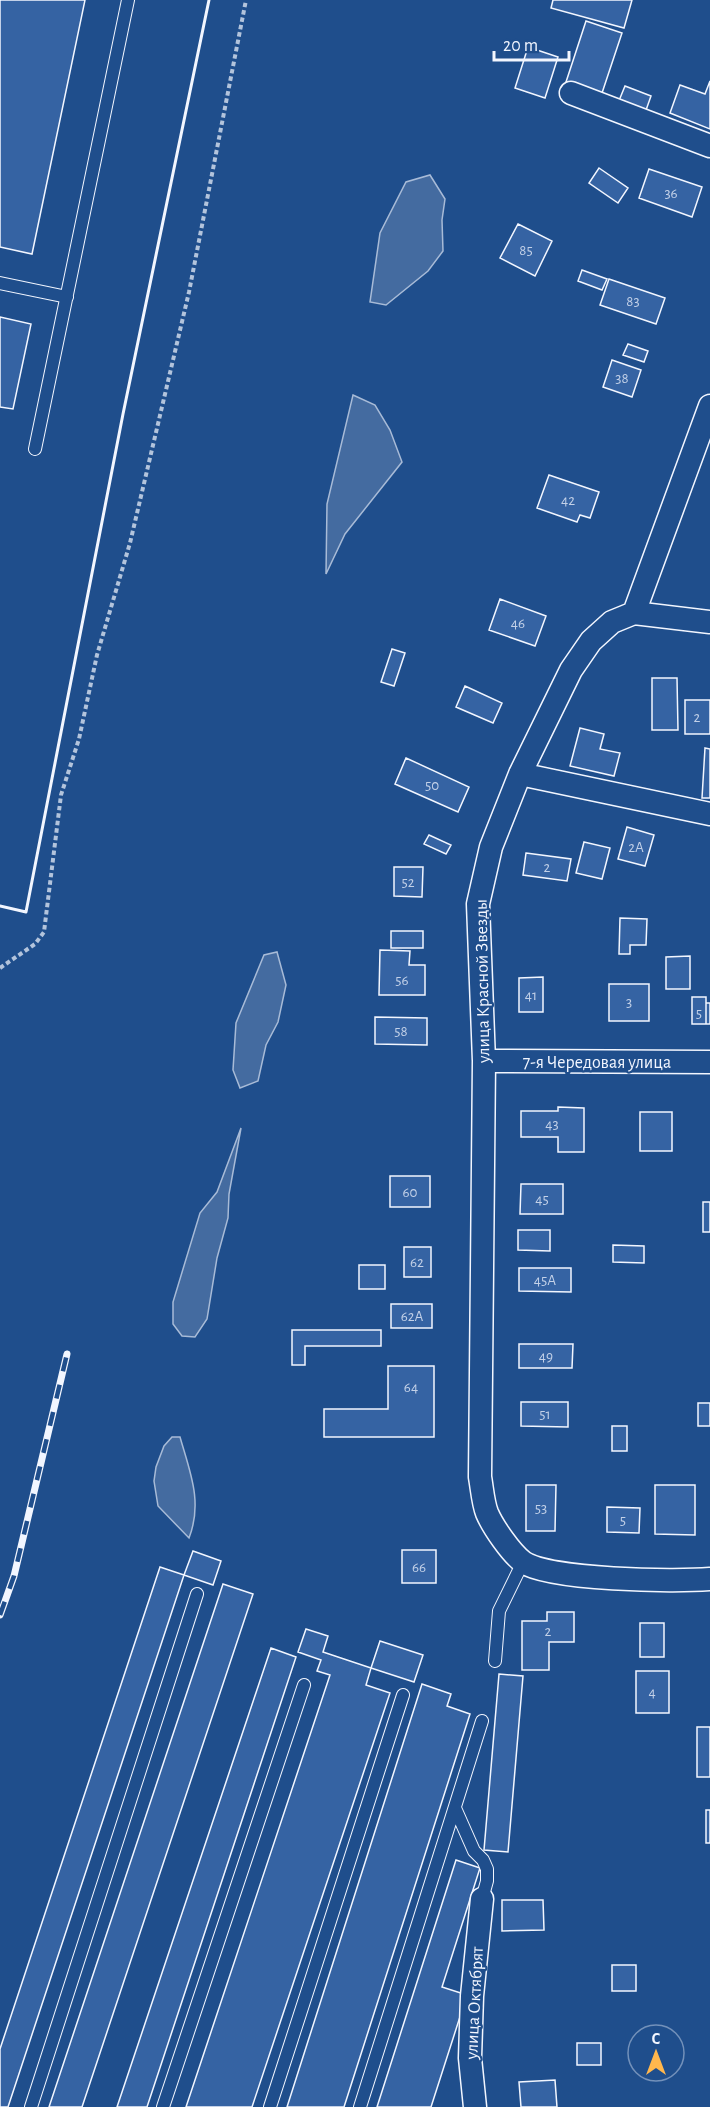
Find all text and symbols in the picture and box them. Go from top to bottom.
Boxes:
scale bar [494,24,569,62]
text: 20 m [503,37,538,55]
house number: 36 [664,186,678,201]
house number: 85 [519,243,533,258]
house number: 83 [626,294,640,309]
house number: 38 [615,371,629,386]
house number: 42 [561,493,575,508]
house number: 46 [511,616,525,631]
house number: 2 [694,710,701,725]
house number: 50 [425,778,439,793]
house number: 2А [628,840,644,855]
house number: 2 [544,860,551,875]
house number: 52 [401,875,415,890]
street label: улица Красной Звезды [473,899,493,1064]
house number: 56 [395,973,409,988]
house number: 41 [525,988,537,1003]
house number: 3 [626,995,632,1010]
house number: 5 [696,1006,702,1021]
house number: 58 [394,1024,408,1039]
street label: 7-я Чередовая улица [523,1054,671,1072]
house number: 43 [545,1117,559,1132]
house number: 60 [403,1185,418,1200]
house number: 45 [535,1192,549,1207]
house number: 62 [410,1255,424,1270]
house number: 45А [534,1273,556,1288]
house number: 62А [401,1309,424,1324]
house number: 49 [539,1349,553,1364]
house number: 64 [404,1380,418,1395]
house number: 51 [539,1407,551,1422]
house number: 53 [535,1501,547,1516]
house number: 5 [620,1513,626,1528]
house number: 66 [412,1560,426,1575]
house number: 2 [545,1624,552,1639]
house number: 4 [648,1685,656,1700]
street label: улица Октябрят [462,1946,487,2061]
north arrow [626,2023,686,2083]
text: С [652,2031,661,2047]

